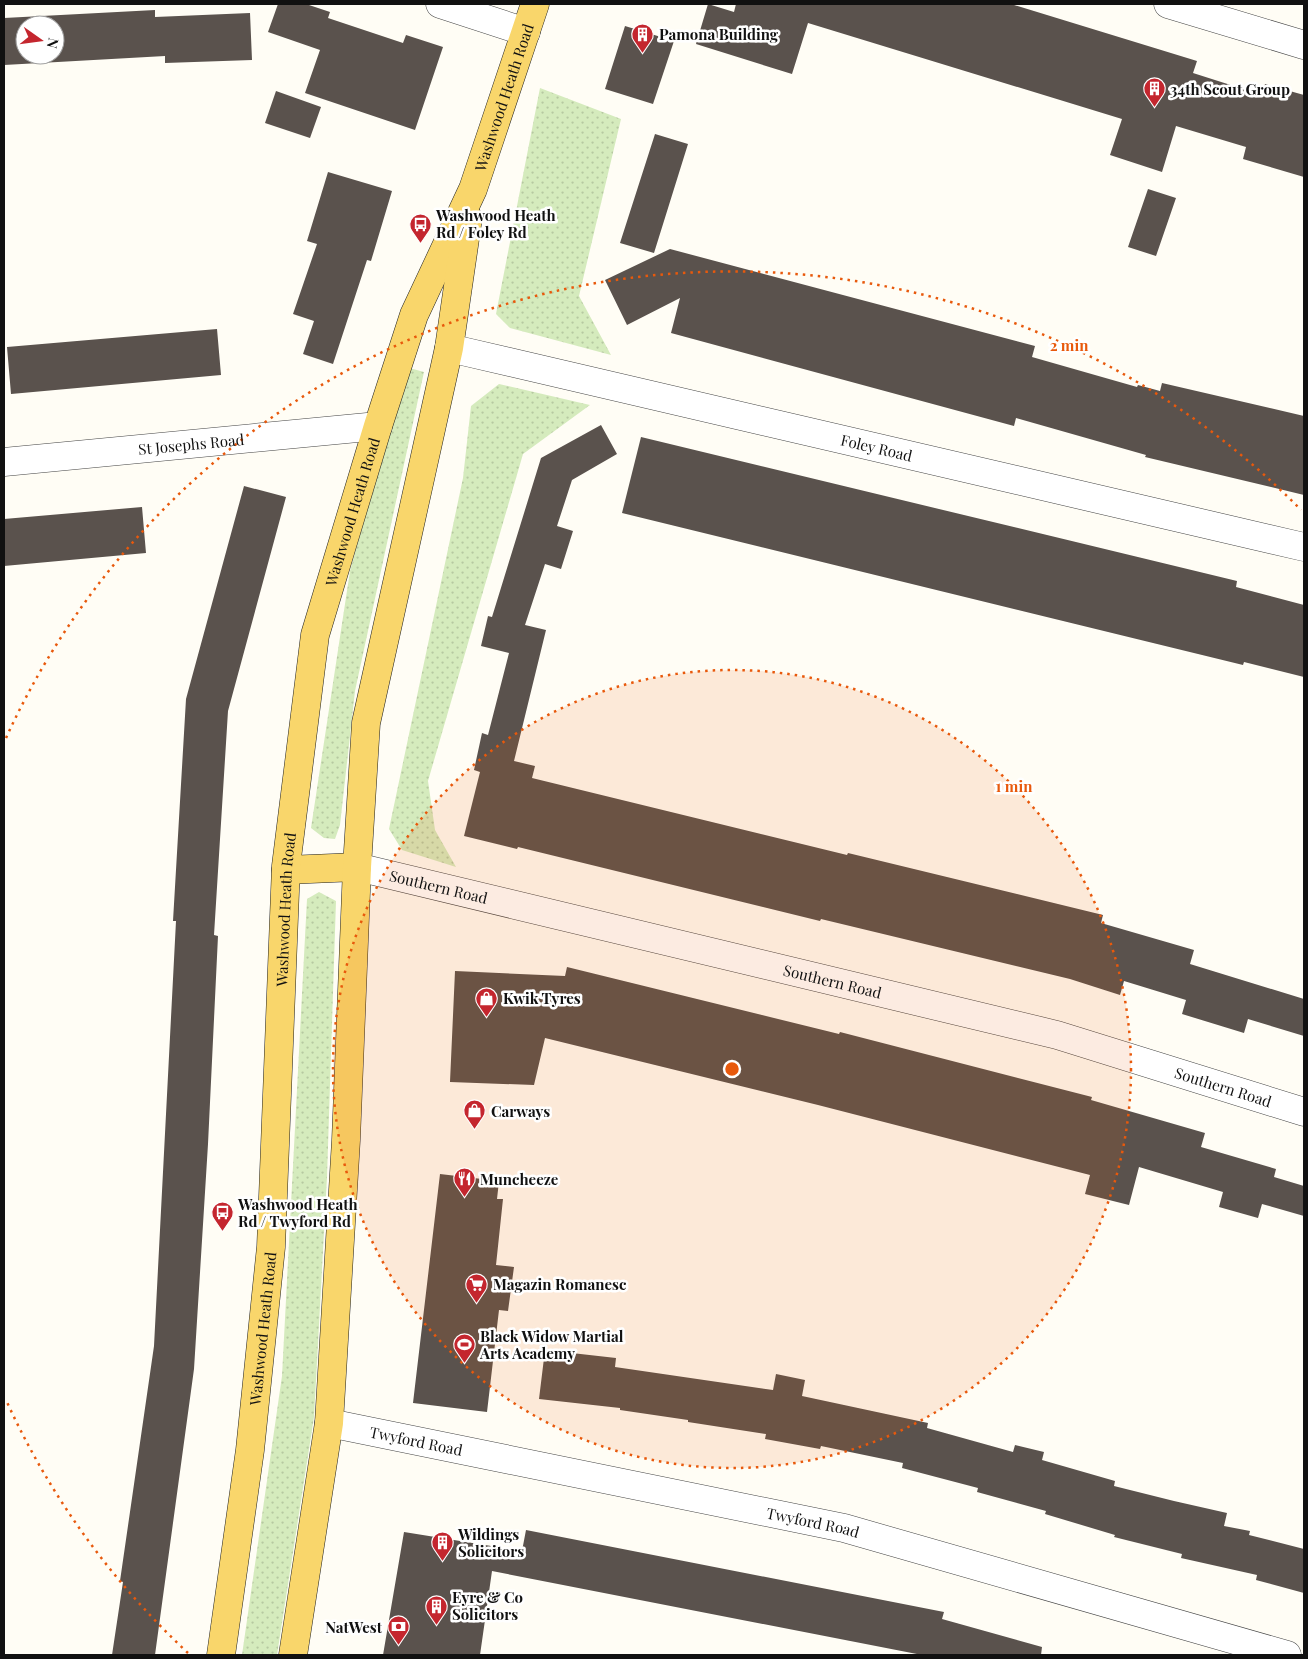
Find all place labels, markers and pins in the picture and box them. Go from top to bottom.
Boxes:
building icon: Pamona Building [631,22,655,53]
place label: Pamona Building [659,24,779,44]
building icon: 34th Scout Group [1142,77,1166,108]
place label: 34th Scout Group [1170,79,1290,99]
place label: Washwood Heath Rd / Foley Rd [435,205,556,242]
bus stop icon: Washwood Heath Rd / Foley Rd [408,212,432,243]
shop icon: Kwik Tyres [475,986,499,1017]
place label: Kwik Tyres [503,988,581,1008]
centre of rings [723,1060,741,1078]
shop icon: Carways [463,1099,487,1130]
place label: Carways [491,1101,550,1121]
restaurant icon: Muncheeze [452,1167,476,1198]
place label: Muncheeze [480,1169,559,1189]
place label: Washwood Heath Rd / Twyford Rd [237,1194,358,1231]
bus stop icon: Washwood Heath Rd / Twyford Rd [210,1201,234,1232]
supermarket icon: Magazin Romanesc [465,1272,489,1303]
place label: Magazin Romanesc [493,1274,627,1294]
place label: Black Widow Martial Arts Academy [479,1326,624,1363]
sports icon: Black Widow Martial Arts Academy [452,1333,476,1364]
place label: Wildings Solicitors [457,1524,524,1561]
building icon: Wildings Solicitors [430,1531,454,1562]
place label: Eyre & Co Solicitors [452,1587,523,1624]
building icon: Eyre & Co Solicitors [424,1594,448,1625]
bank icon: NatWest [386,1615,410,1646]
place label: NatWest [325,1617,383,1637]

